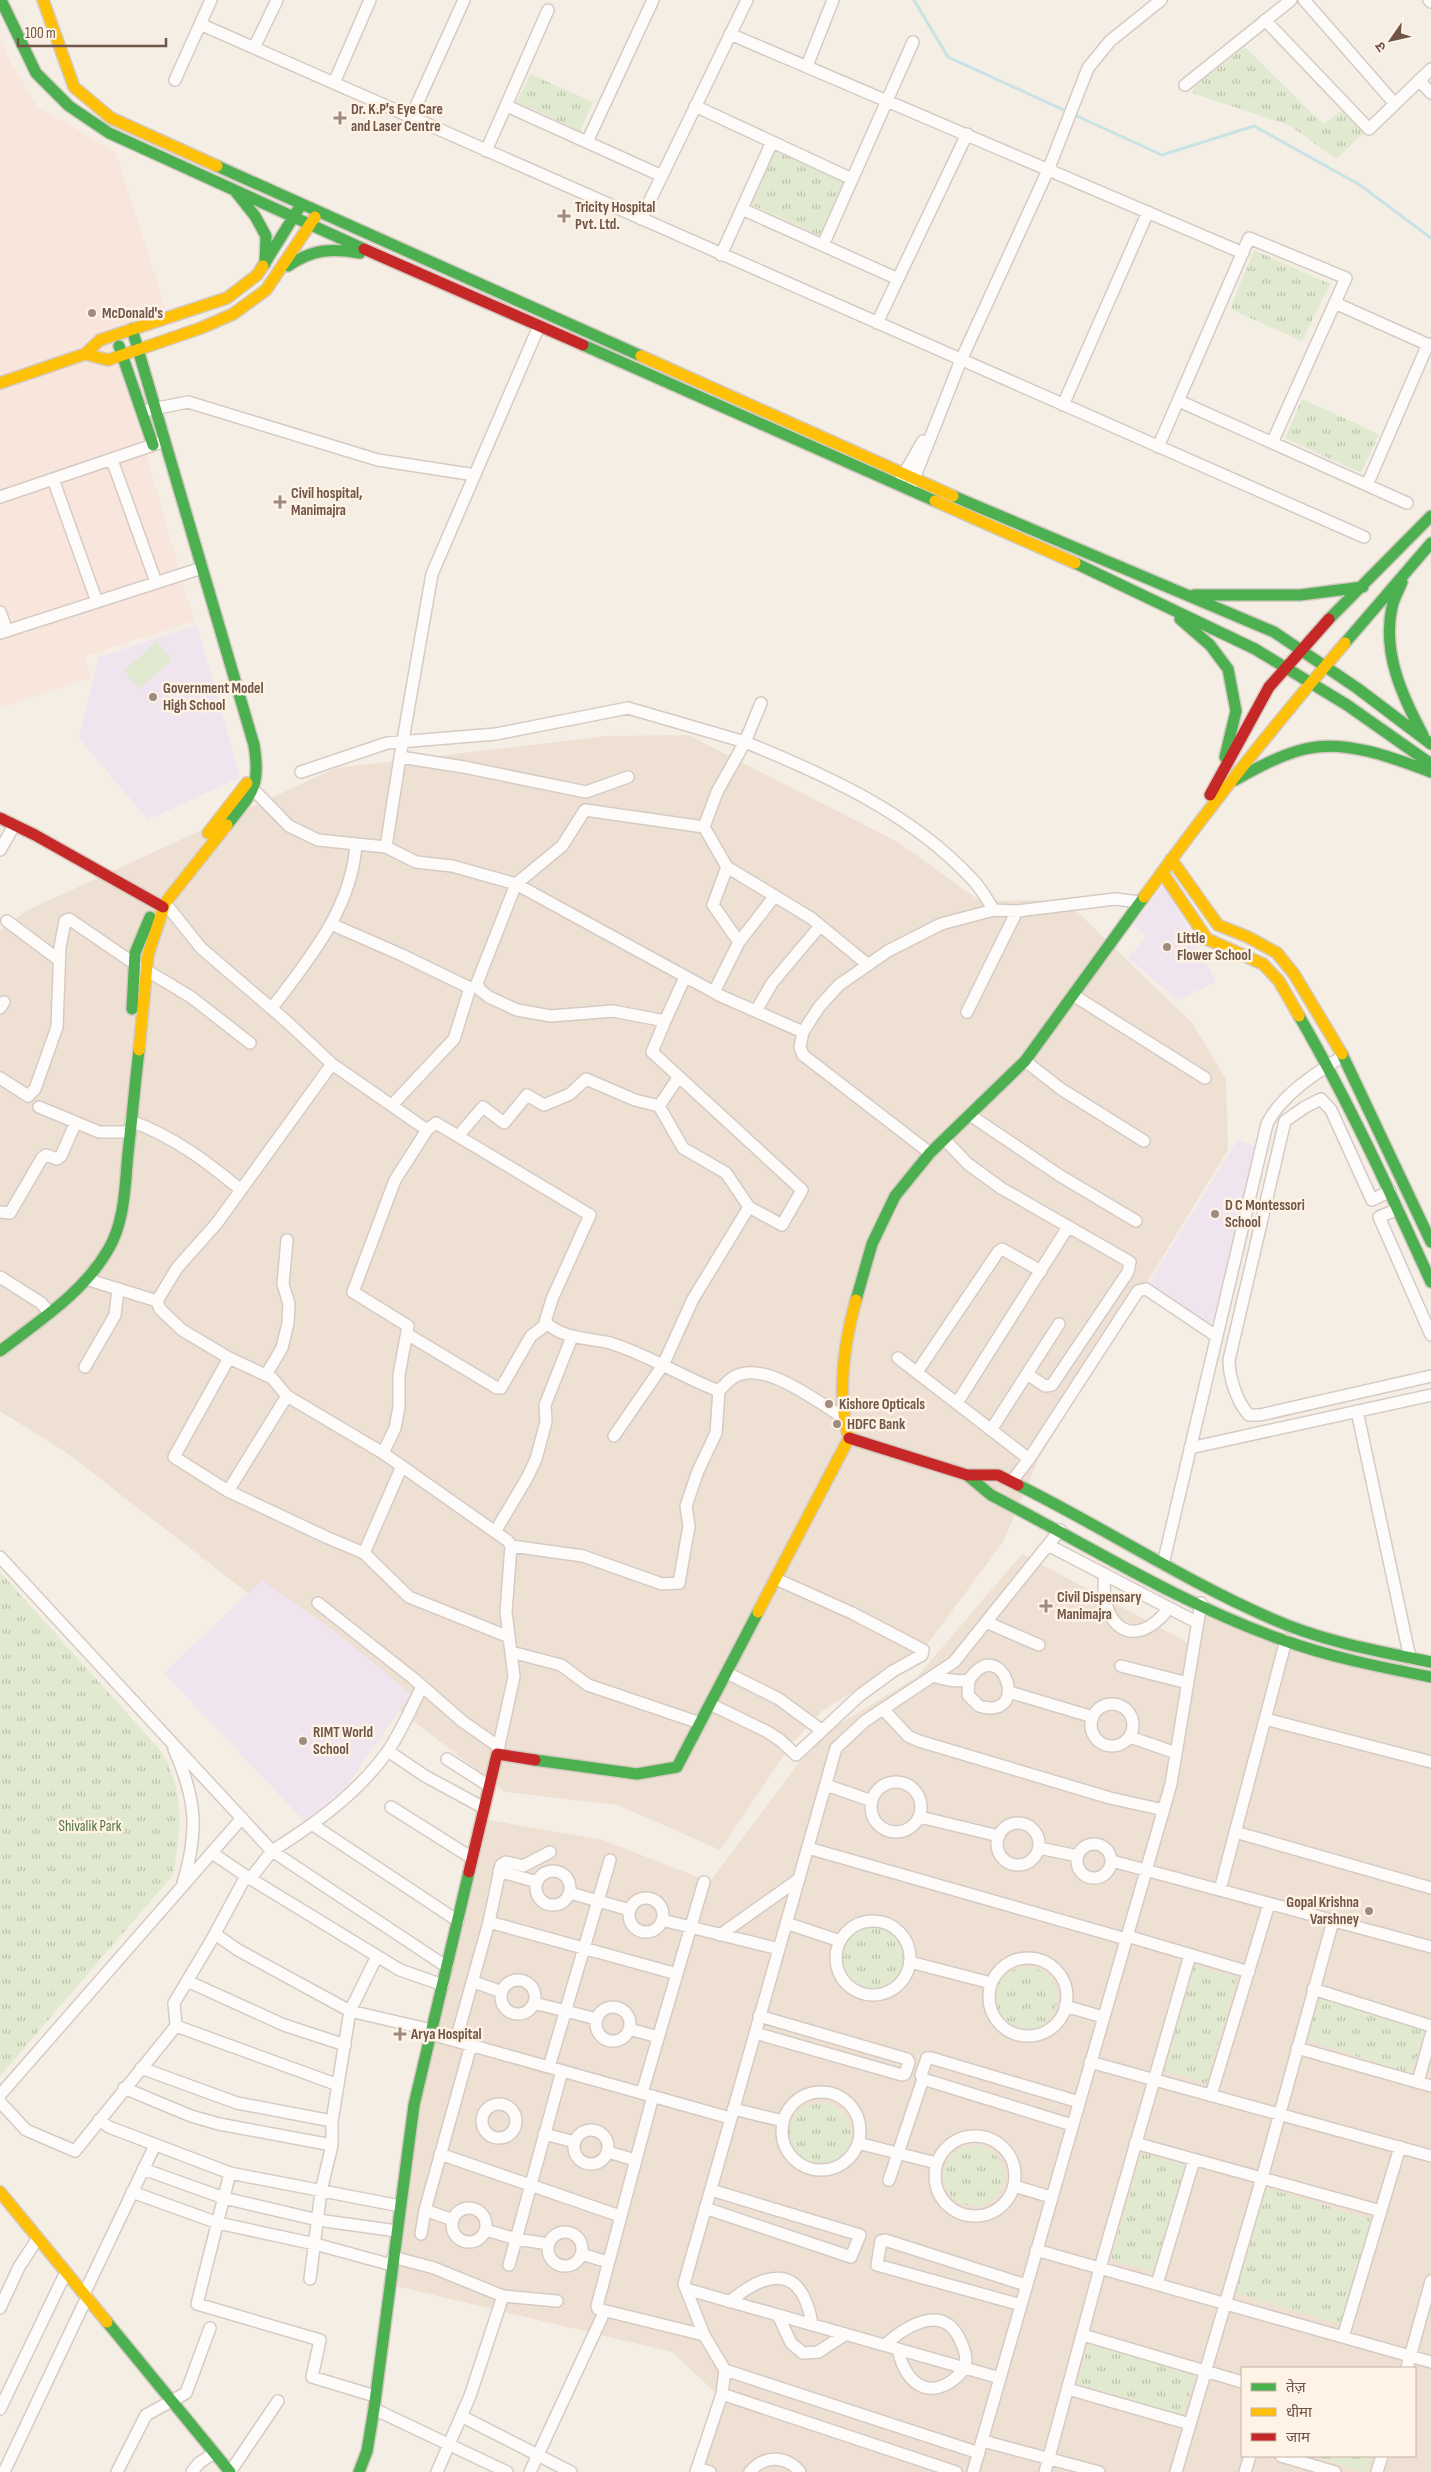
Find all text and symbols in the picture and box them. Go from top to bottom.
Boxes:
scale bar [18,15,165,47]
north arrow [1366,15,1416,65]
text: 100 m [25,24,56,43]
text: उ [1371,38,1390,55]
place label: Dr. K.P's Eye Care and Laser Centre [351,100,443,136]
marker: Dr. K.P's Eye Care and Laser Centre [333,111,347,125]
place label: Tricity Hospital Pvt. Ltd. [575,198,655,234]
marker: Tricity Hospital Pvt. Ltd. [557,209,571,223]
place label: McDonald's [102,304,163,323]
marker: McDonald's [86,307,98,319]
place label: Civil hospital, Manimajra [291,484,363,520]
marker: Civil hospital, Manimajra [273,495,287,509]
place label: Government Model High School [163,679,264,715]
marker: Government Model High School [147,691,159,703]
place label: Little Flower School [1177,929,1251,965]
marker: Little Flower School [1161,941,1173,953]
place label: D C Montessori School [1225,1196,1305,1232]
marker: D C Montessori School [1209,1208,1221,1220]
place label: Kishore Opticals [839,1395,925,1414]
marker: Kishore Opticals [823,1398,835,1410]
place label: HDFC Bank [847,1415,906,1434]
marker: HDFC Bank [831,1418,843,1430]
place label: Civil Dispensary Manimajra [1057,1588,1142,1624]
marker: Civil Dispensary Manimajra [1039,1599,1053,1613]
place label: RIMT World School [313,1723,373,1759]
marker: RIMT World School [297,1735,309,1747]
park label: Shivalik Park [59,1817,122,1836]
place label: Gopal Krishna Varshney [1286,1893,1360,1929]
marker: Gopal Krishna Varshney [1363,1905,1375,1917]
place label: Arya Hospital [410,2025,482,2044]
marker: Arya Hospital [393,2027,407,2041]
legend [1241,2367,1416,2457]
text: तेज़ [1286,2378,1307,2397]
text: धीमा [1286,2403,1313,2422]
text: जाम [1286,2428,1311,2447]

